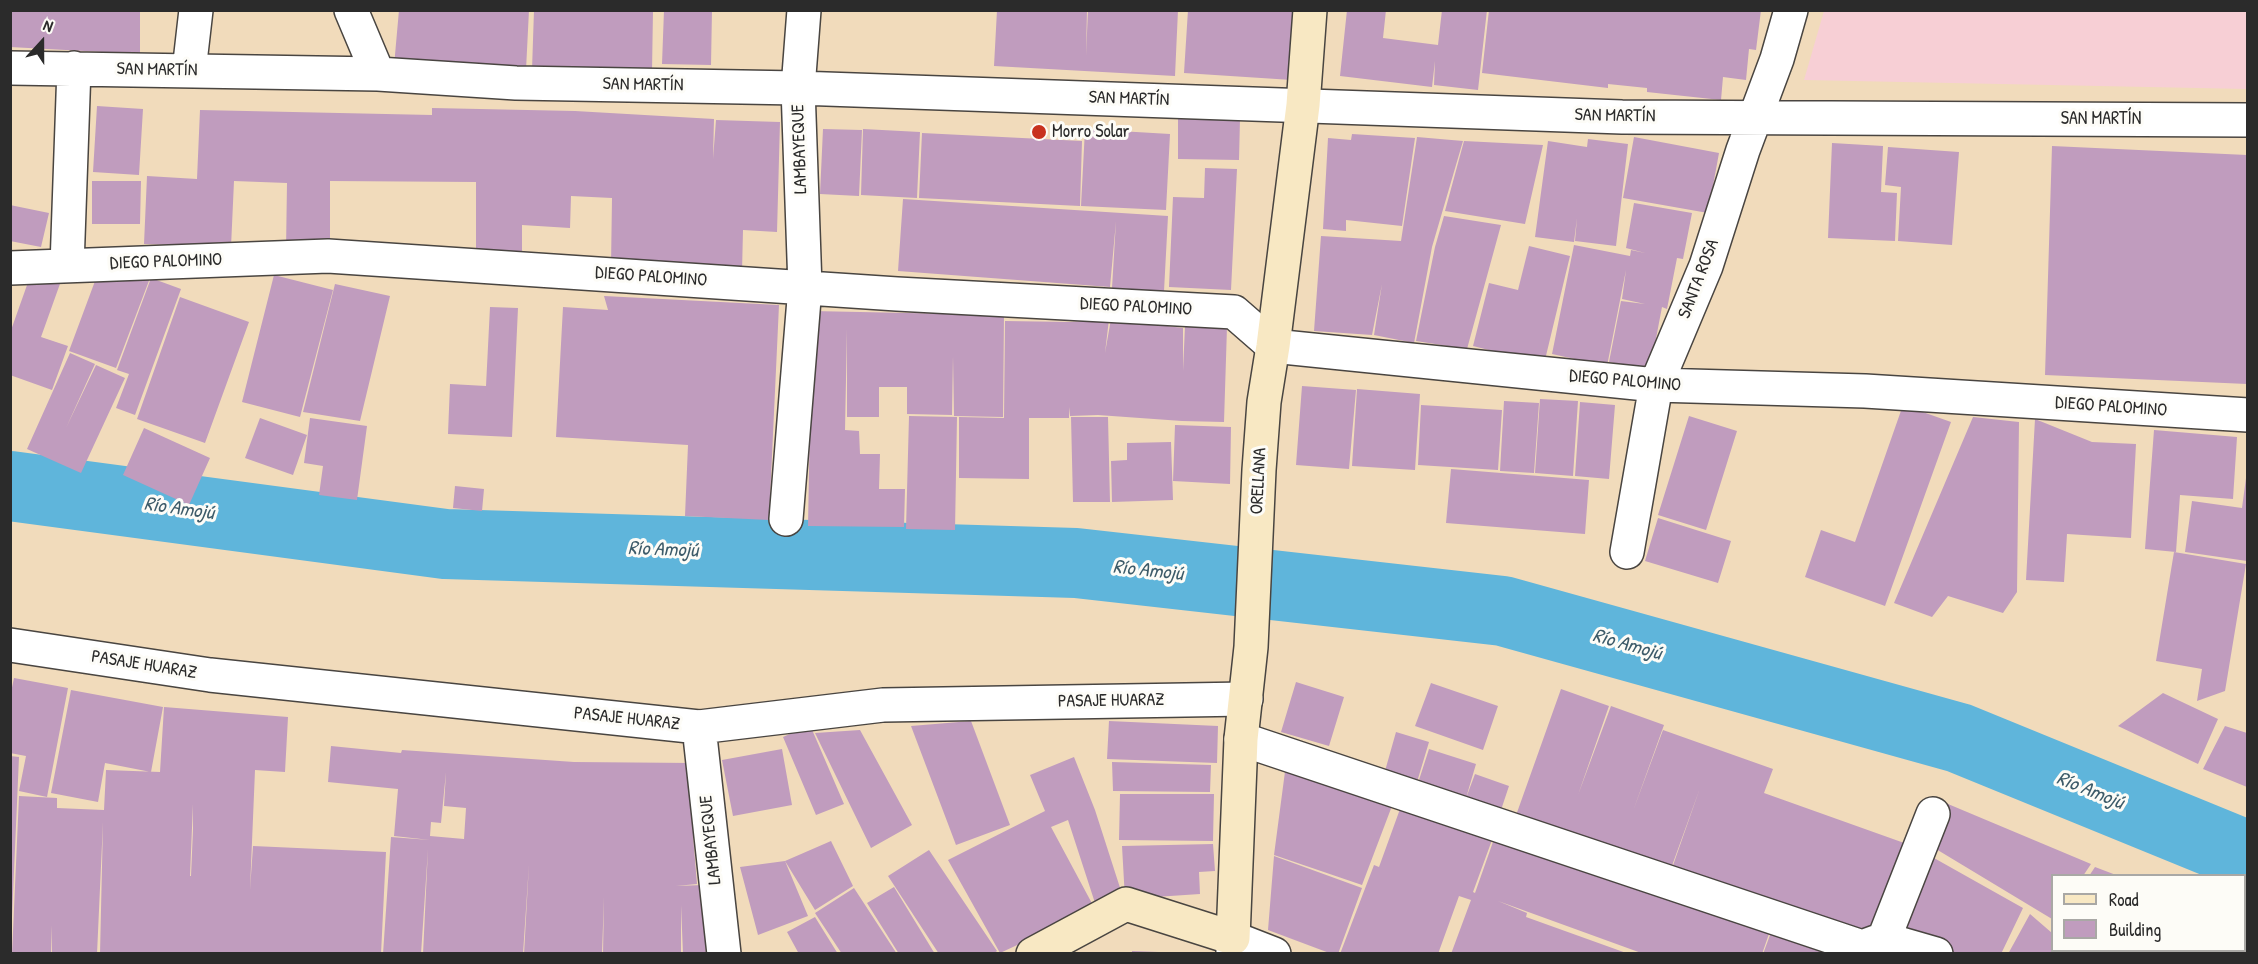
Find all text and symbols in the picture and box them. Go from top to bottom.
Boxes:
north arrow [12,12,72,72]
text: N [41,13,56,37]
street label: SAN MARTÍN [116,58,198,82]
street label: SAN MARTÍN [602,73,684,97]
street label: SAN MARTÍN [1088,87,1170,111]
street label: LAMBAYEQUE [788,104,812,194]
street label: SAN MARTÍN [1574,104,1656,128]
street label: SAN MARTÍN [2061,108,2141,130]
place label: Morro Solar [1052,121,1130,143]
marker: Morro Solar [1030,123,1048,141]
street label: SANTA ROSA [1674,236,1724,322]
street label: DIEGO PALOMINO [110,249,222,275]
street label: DIEGO PALOMINO [594,262,708,292]
street label: DIEGO PALOMINO [1079,293,1193,321]
street label: DIEGO PALOMINO [1568,365,1682,397]
street label: DIEGO PALOMINO [2054,392,2168,422]
street label: ORELLANA [1246,447,1272,515]
water label: Río Amojú [143,492,215,526]
water label: Río Amojú [627,537,699,563]
water label: Río Amojú [1112,555,1184,587]
water label: Río Amojú [1590,624,1664,666]
street label: PASAJE HUARAZ [90,646,198,684]
street label: PASAJE HUARAZ [1058,689,1164,713]
street label: PASAJE HUARAZ [573,703,681,735]
water label: Río Amojú [2053,767,2127,815]
street label: LAMBAYEQUE [696,794,726,886]
legend [2051,874,2246,952]
text: Road [2109,887,2139,912]
text: Building [2109,917,2161,942]

